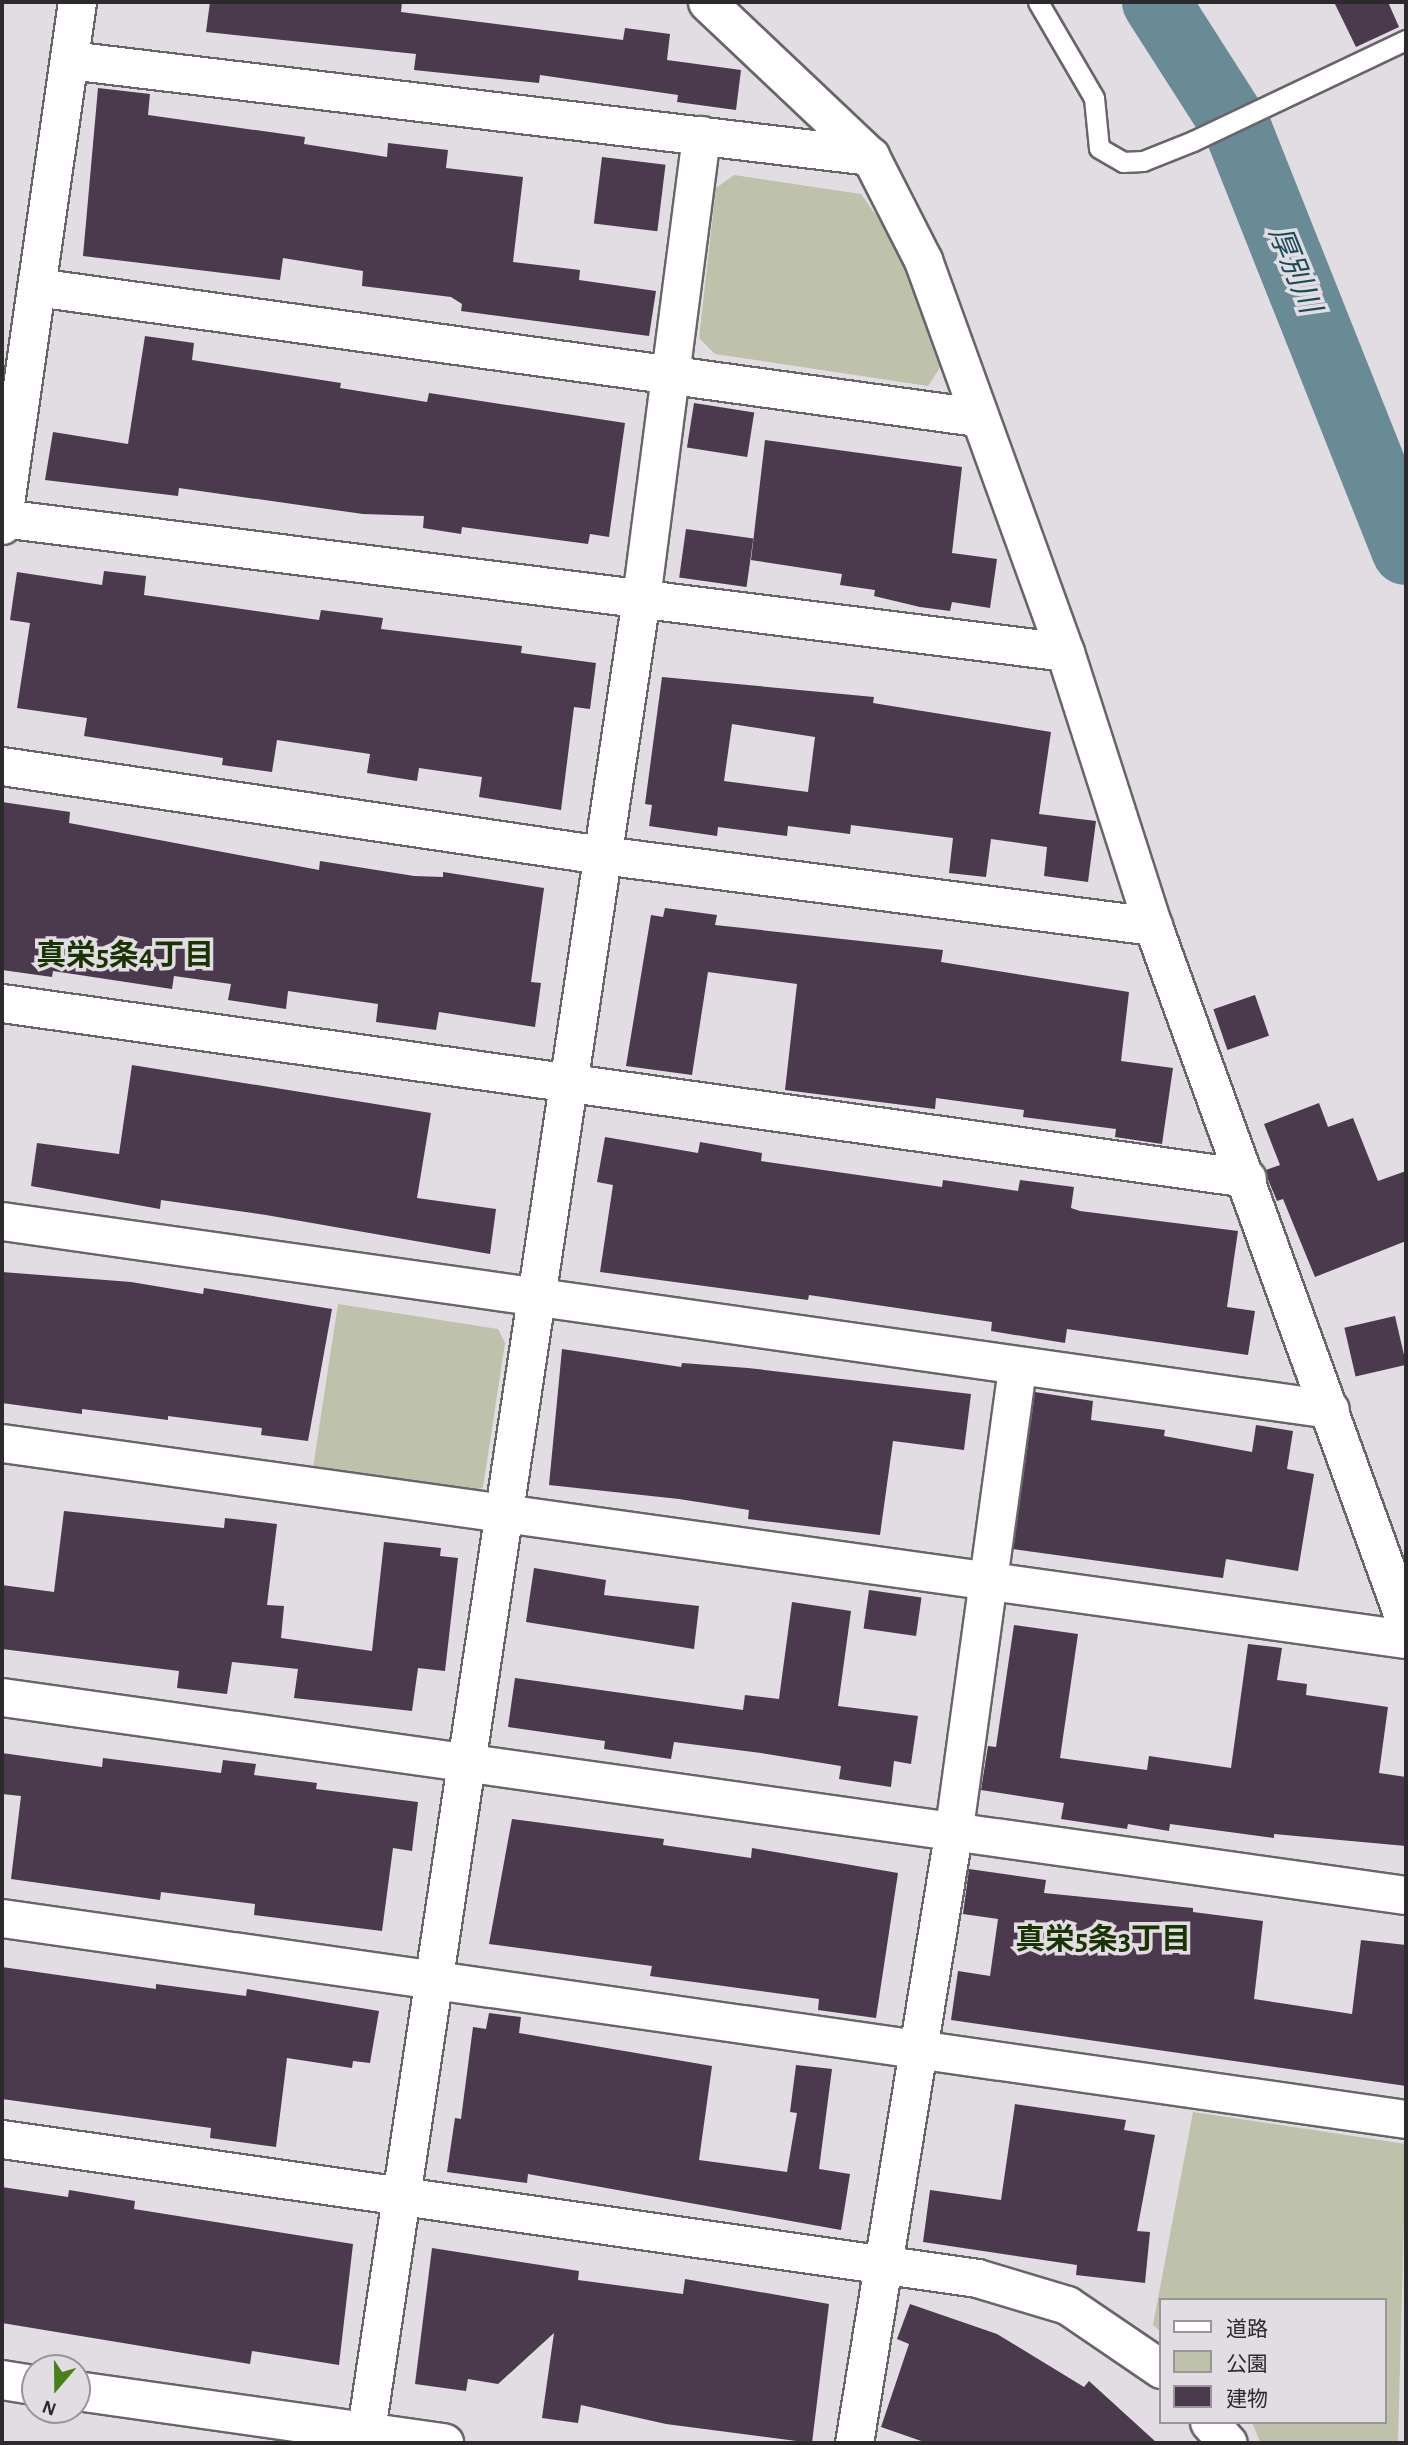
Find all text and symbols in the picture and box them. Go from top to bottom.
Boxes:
water label: 厚別川 [1260,222,1328,318]
district label: 真栄5条4丁目 [36,938,214,974]
district label: 真栄5条3丁目 [1015,1922,1191,1958]
legend [1160,2298,1387,2424]
text: 道路 [1226,2319,1268,2340]
north arrow [21,2354,91,2424]
text: 公園 [1226,2354,1268,2375]
text: 建物 [1226,2389,1268,2410]
text: N [40,2396,59,2419]

